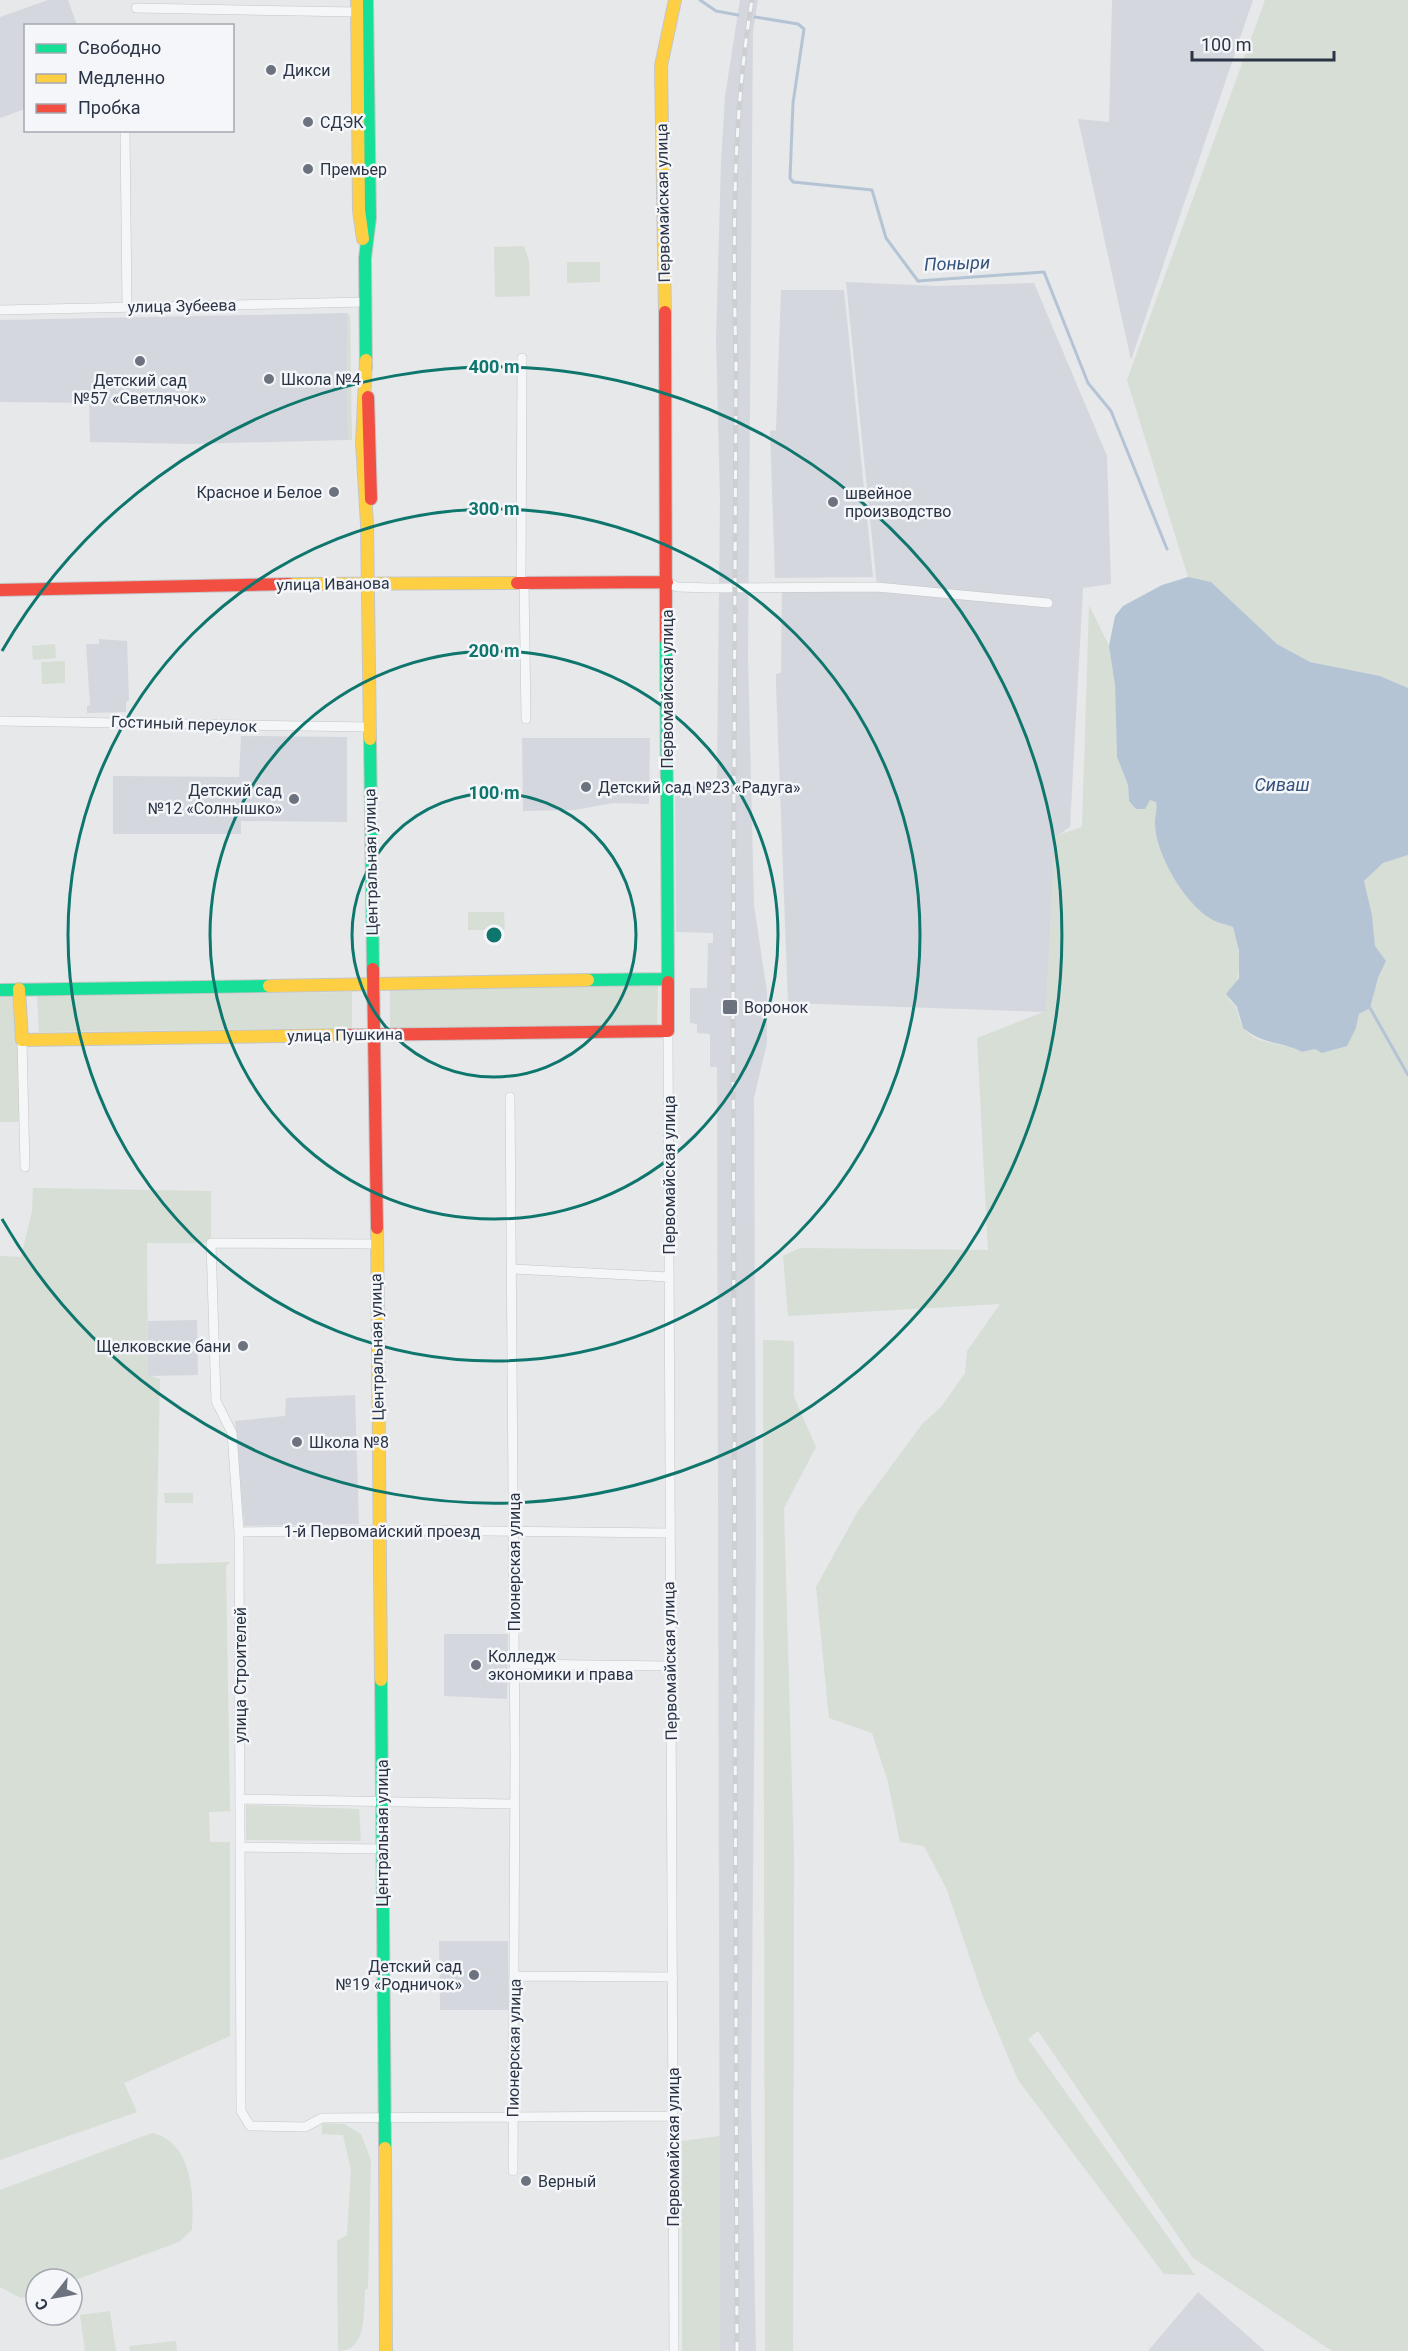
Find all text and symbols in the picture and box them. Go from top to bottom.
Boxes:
legend [24,24,234,132]
scale bar [1192,24,1334,62]
text: 100 m [1201,34,1252,55]
text: Свободно [78,37,161,58]
place label: Дикси [283,61,330,80]
marker: Дикси [264,63,278,77]
text: Медленно [78,67,165,88]
text: Пробка [78,97,141,118]
place label: СДЭК [320,113,364,132]
marker: СДЭК [301,115,315,129]
street label: Первомайская улица [652,123,674,283]
place label: Премьер [320,160,387,179]
marker: Премьер [301,162,315,176]
water label: Поныри [924,251,990,275]
street label: улица Зубеева [128,296,236,316]
marker: Детский сад №57 «Светлячок» [133,354,147,368]
text: 400 m [468,356,520,377]
place label: Школа №4 [281,370,361,389]
place label: Детский сад №57 «Светлячок» [74,371,206,408]
marker: Школа №4 [262,372,276,386]
place label: Красное и Белое [196,483,322,502]
place label: швейное производство [845,484,951,521]
marker: Красное и Белое [327,485,341,499]
marker: швейное производство [826,495,840,509]
text: 300 m [468,498,520,519]
street label: улица Иванова [276,574,390,594]
street label: Первомайская улица [658,609,677,769]
text: 200 m [468,640,520,661]
street label: Гостиный переулок [111,712,258,736]
water label: Сиваш [1254,774,1310,795]
place label: Детский сад №23 «Радуга» [598,778,800,797]
marker: Детский сад №23 «Радуга» [579,780,593,794]
place label: Детский сад №12 «Солнышко» [148,781,282,818]
text: 100 m [468,782,520,803]
street label: Центральная улица [360,788,382,936]
marker: Детский сад №12 «Солнышко» [287,792,301,806]
centre of rings [484,925,504,945]
marker: Воронок [721,998,739,1016]
place label: Воронок [744,998,809,1017]
street label: улица Пушкина [287,1024,403,1046]
street label: Первомайская улица [660,1095,679,1255]
street label: Центральная улица [366,1273,388,1421]
place label: Щелковские бани [96,1337,231,1356]
marker: Щелковские бани [236,1339,250,1353]
place label: Школа №8 [309,1433,389,1452]
marker: Школа №8 [290,1435,304,1449]
street label: Пионерская улица [505,1493,524,1631]
street label: 1-й Первомайский проезд [284,1522,481,1541]
street label: Первомайская улица [659,1581,681,1741]
street label: улица Строителей [231,1607,250,1743]
place label: Колледж экономики и права [488,1647,634,1684]
marker: Колледж экономики и права [469,1658,483,1672]
street label: Центральная улица [373,1759,392,1907]
place label: Детский сад №19 «Родничок» [335,1957,462,1994]
marker: Детский сад №19 «Родничок» [467,1968,481,1982]
street label: Пионерская улица [503,1978,525,2118]
street label: Первомайская улица [664,2067,683,2227]
place label: Верный [538,2172,596,2191]
marker: Верный [519,2174,533,2188]
north arrow [24,2267,84,2327]
text: С [31,2295,52,2314]

